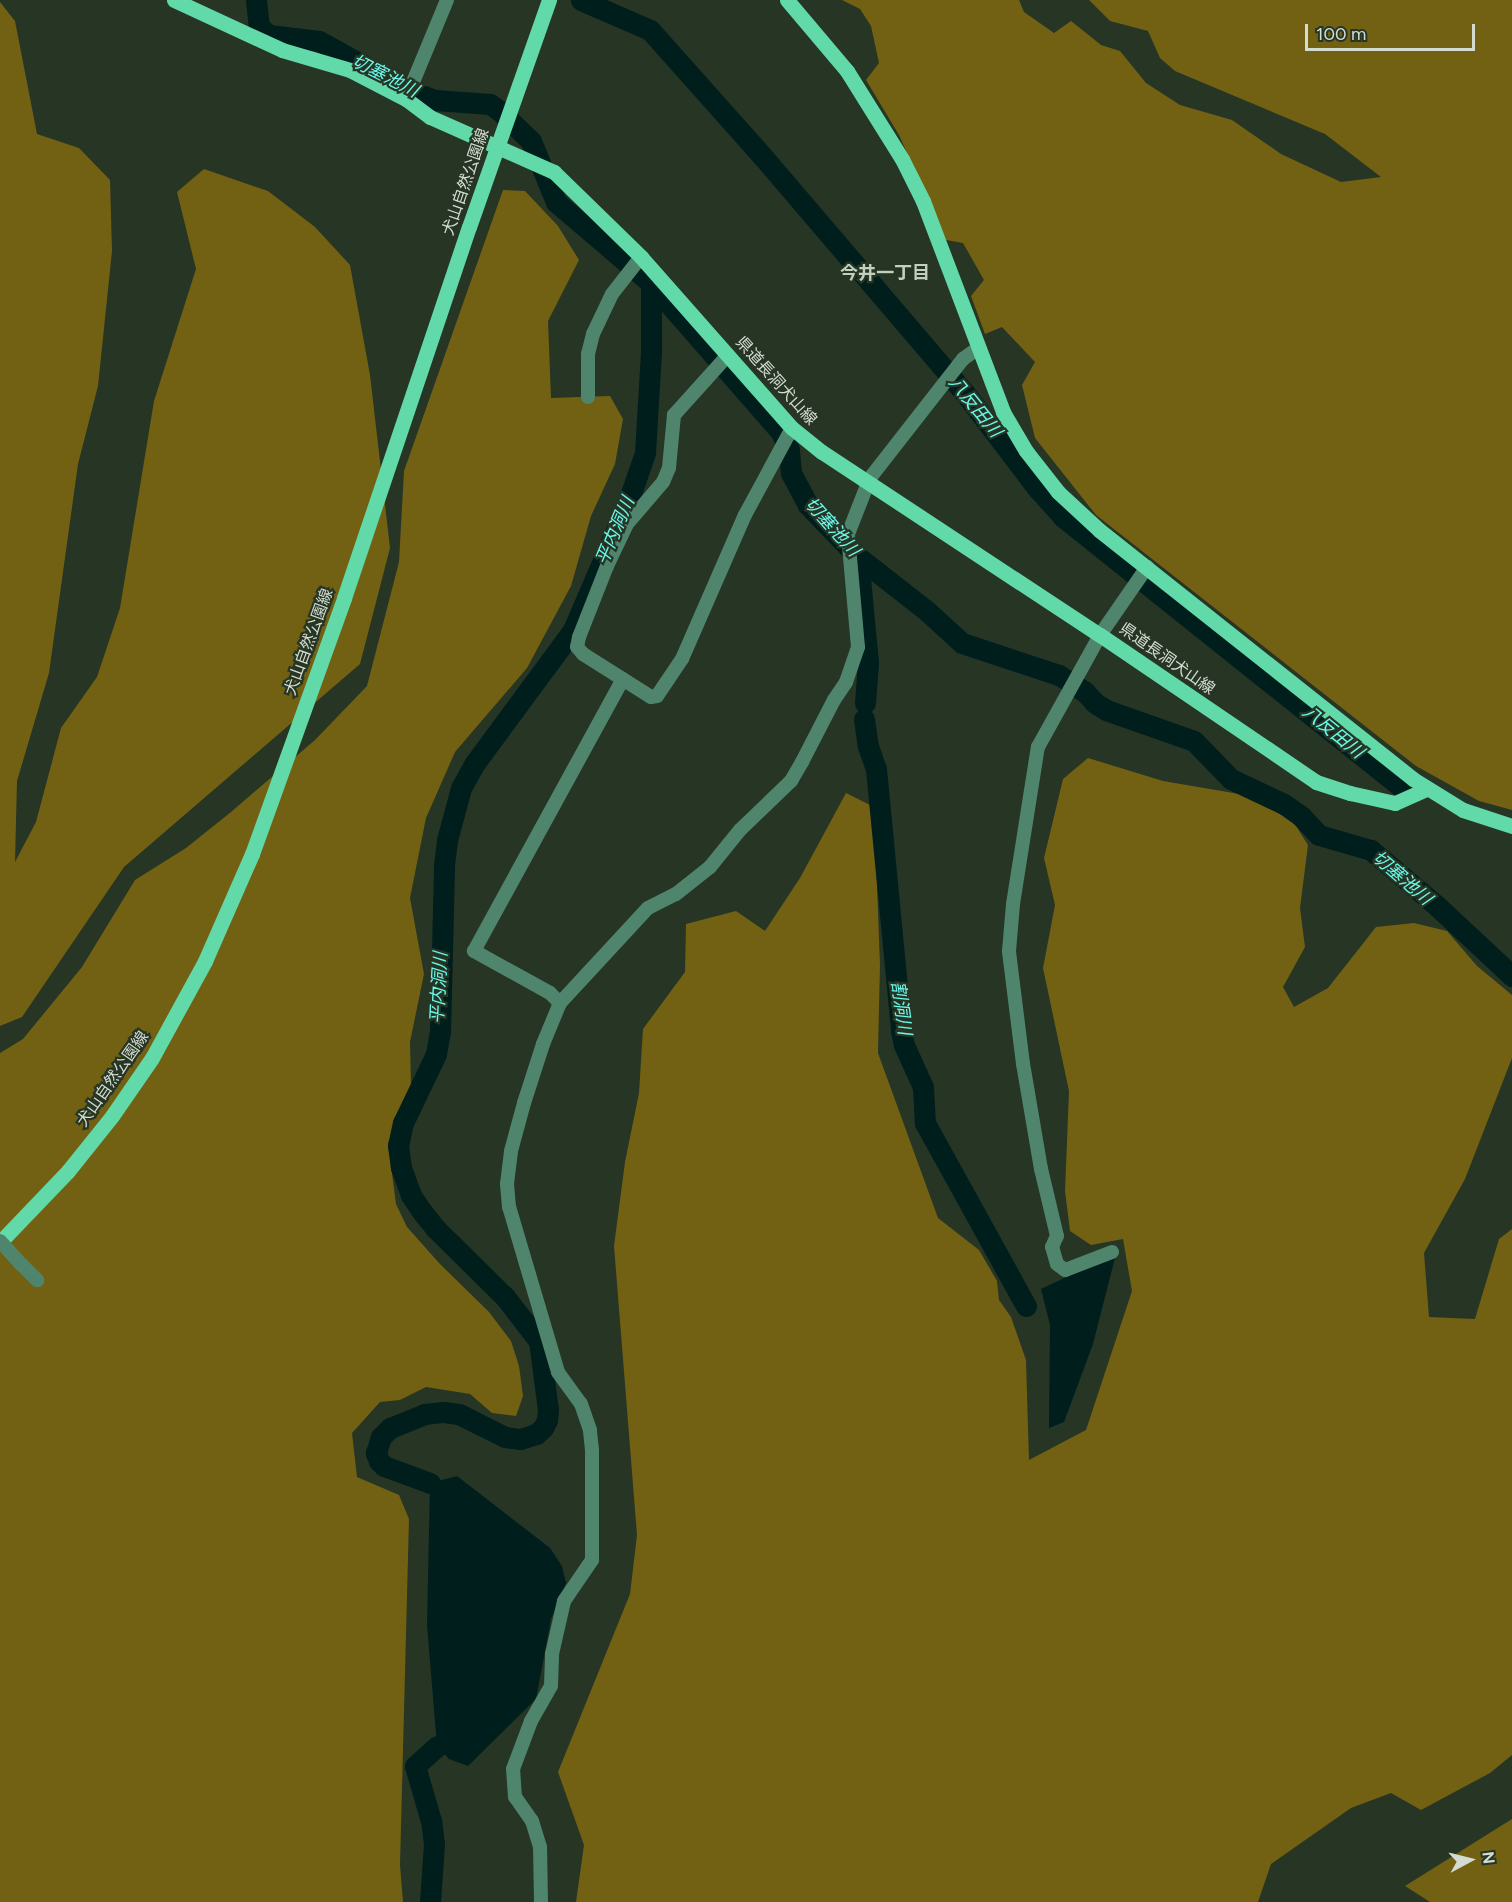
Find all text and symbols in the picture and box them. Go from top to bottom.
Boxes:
scale bar [1308,12,1478,50]
text: 100 m [1316,23,1366,45]
water label: 切塞池川 [348,50,422,102]
street label: 犬山自然公園線 [439,126,493,238]
district label: 今井一丁目 [840,262,930,284]
street label: 県道長洞犬山線 [731,333,821,429]
water label: 八反田川 [944,372,1006,442]
water label: 切塞池川 [800,493,864,561]
water label: 平内洞川 [591,494,639,568]
street label: 犬山自然公園線 [281,586,337,698]
street label: 県道長洞犬山線 [1116,619,1218,699]
water label: 八反田川 [1298,701,1368,763]
water label: 切塞池川 [1368,846,1436,910]
water label: 平内洞川 [426,951,452,1025]
water label: 割洞川 [887,980,915,1036]
street label: 犬山自然公園線 [73,1028,153,1130]
north arrow [1440,1830,1500,1890]
text: N [1478,1850,1499,1865]

